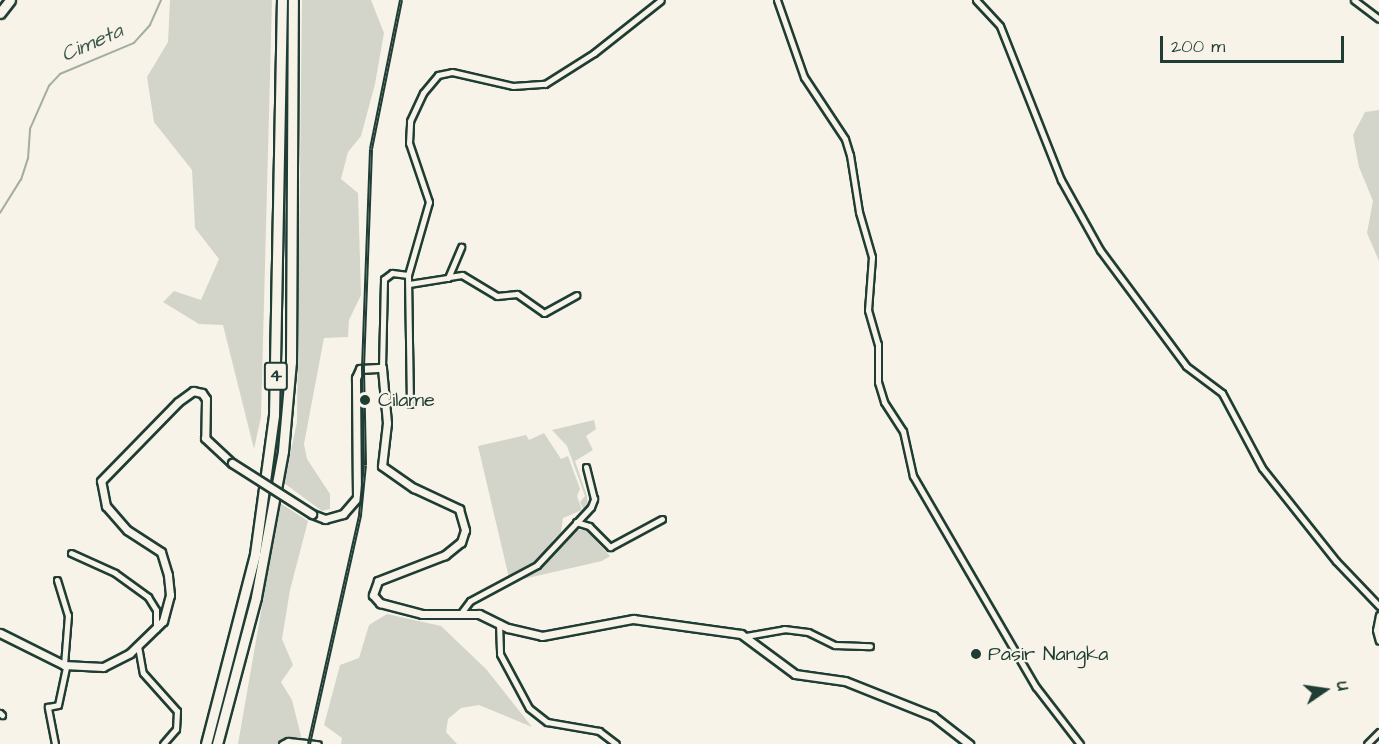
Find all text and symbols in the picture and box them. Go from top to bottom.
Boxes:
water label: Cimeta [57,18,127,68]
scale bar [1163,24,1348,62]
text: 200 m [1171,34,1225,59]
road number: 4 [262,361,290,391]
place label: Cilame [378,388,435,412]
marker: Cilame [356,391,374,409]
place label: Pasir Nangka [988,642,1109,666]
marker: Pasir Nangka [969,647,983,661]
north arrow [1295,660,1355,720]
text: U [1331,679,1354,693]

